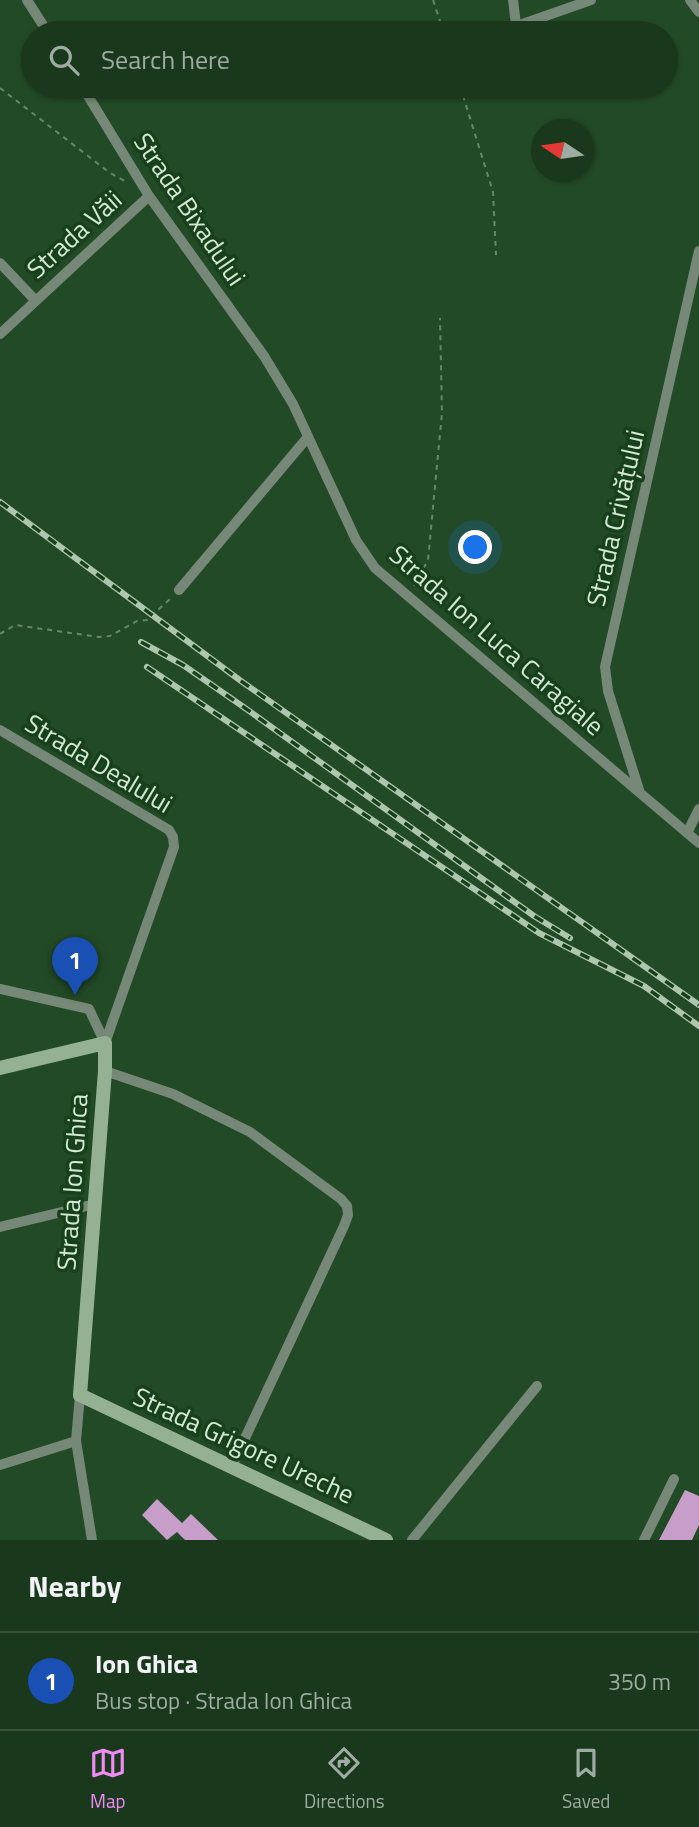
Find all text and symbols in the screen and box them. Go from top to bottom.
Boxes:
search box [21,21,678,98]
text: Search here [101,40,230,79]
icon: search [45,41,83,79]
north arrow [531,119,594,182]
street label: Strada Bixadului [124,125,256,293]
street label: Strada Văii [18,181,130,287]
street label: Strada Crivățului [576,426,654,610]
your location [458,530,492,564]
street label: Strada Ion Luca Caragiale [381,535,613,745]
street label: Strada Dealului [18,704,180,822]
pin: 1 [52,937,98,995]
street label: Strada Ion Ghica [46,1092,98,1272]
street label: Strada Grigore Ureche [127,1377,361,1513]
text: Nearby [28,1563,121,1609]
text: Ion Ghica [95,1644,198,1683]
text: 1 [45,1664,57,1699]
text: 350 m [608,1664,671,1699]
text: Bus stop · Strada Ion Ghica [95,1683,352,1718]
tab: Map [89,1744,127,1815]
tab: Directions [304,1744,385,1815]
tab: Saved [562,1744,610,1815]

